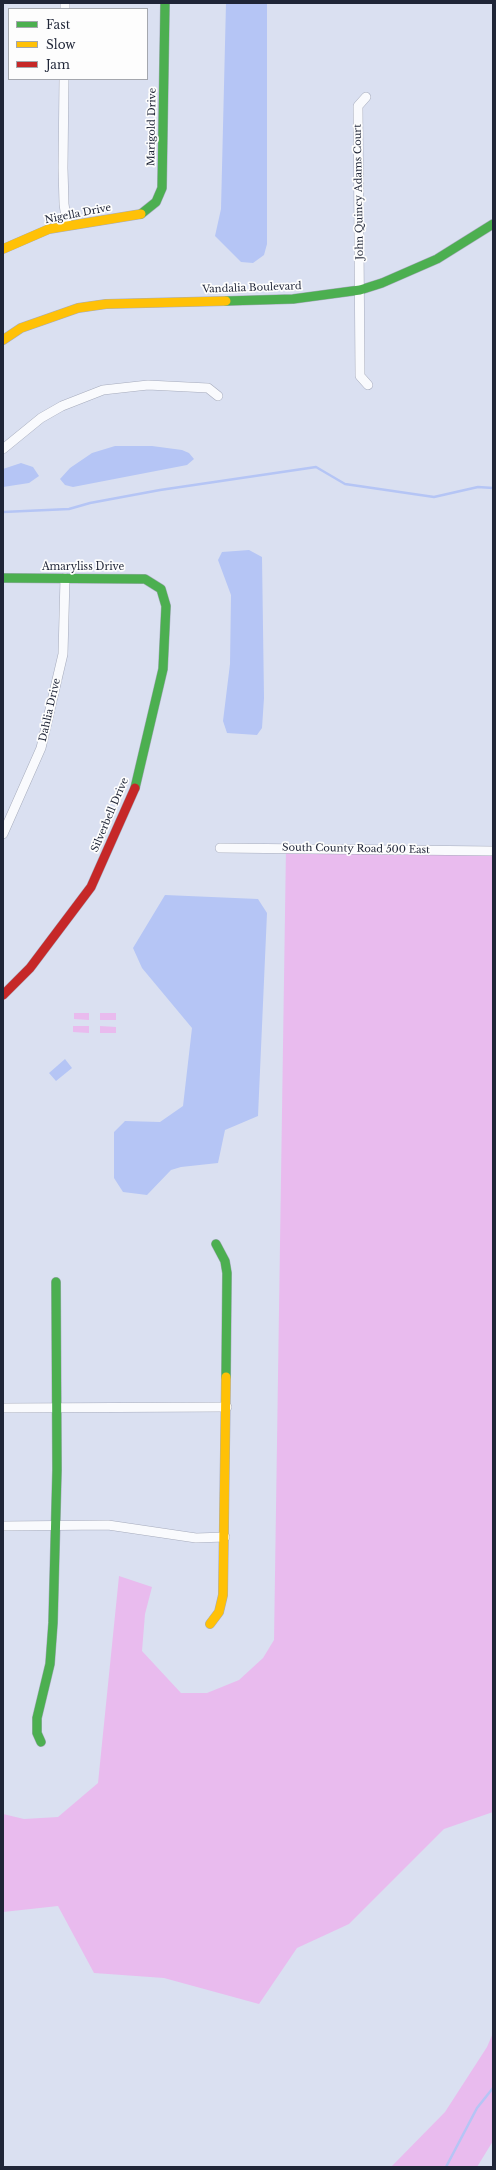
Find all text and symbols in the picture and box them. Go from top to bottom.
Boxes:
legend [8,8,148,80]
text: Fast [46,17,70,32]
text: Slow [46,37,75,52]
text: Jam [46,57,70,72]
street label: Marigold Drive [145,88,159,166]
street label: John Quincy Adams Court [352,124,366,260]
street label: Nigella Drive [44,202,112,226]
street label: Vandalia Boulevard [202,280,302,296]
street label: Amaryliss Drive [42,561,124,573]
street label: Dahlia Drive [37,677,63,743]
street label: Silverbell Drive [89,776,131,854]
street label: South County Road 500 East [282,842,430,856]

